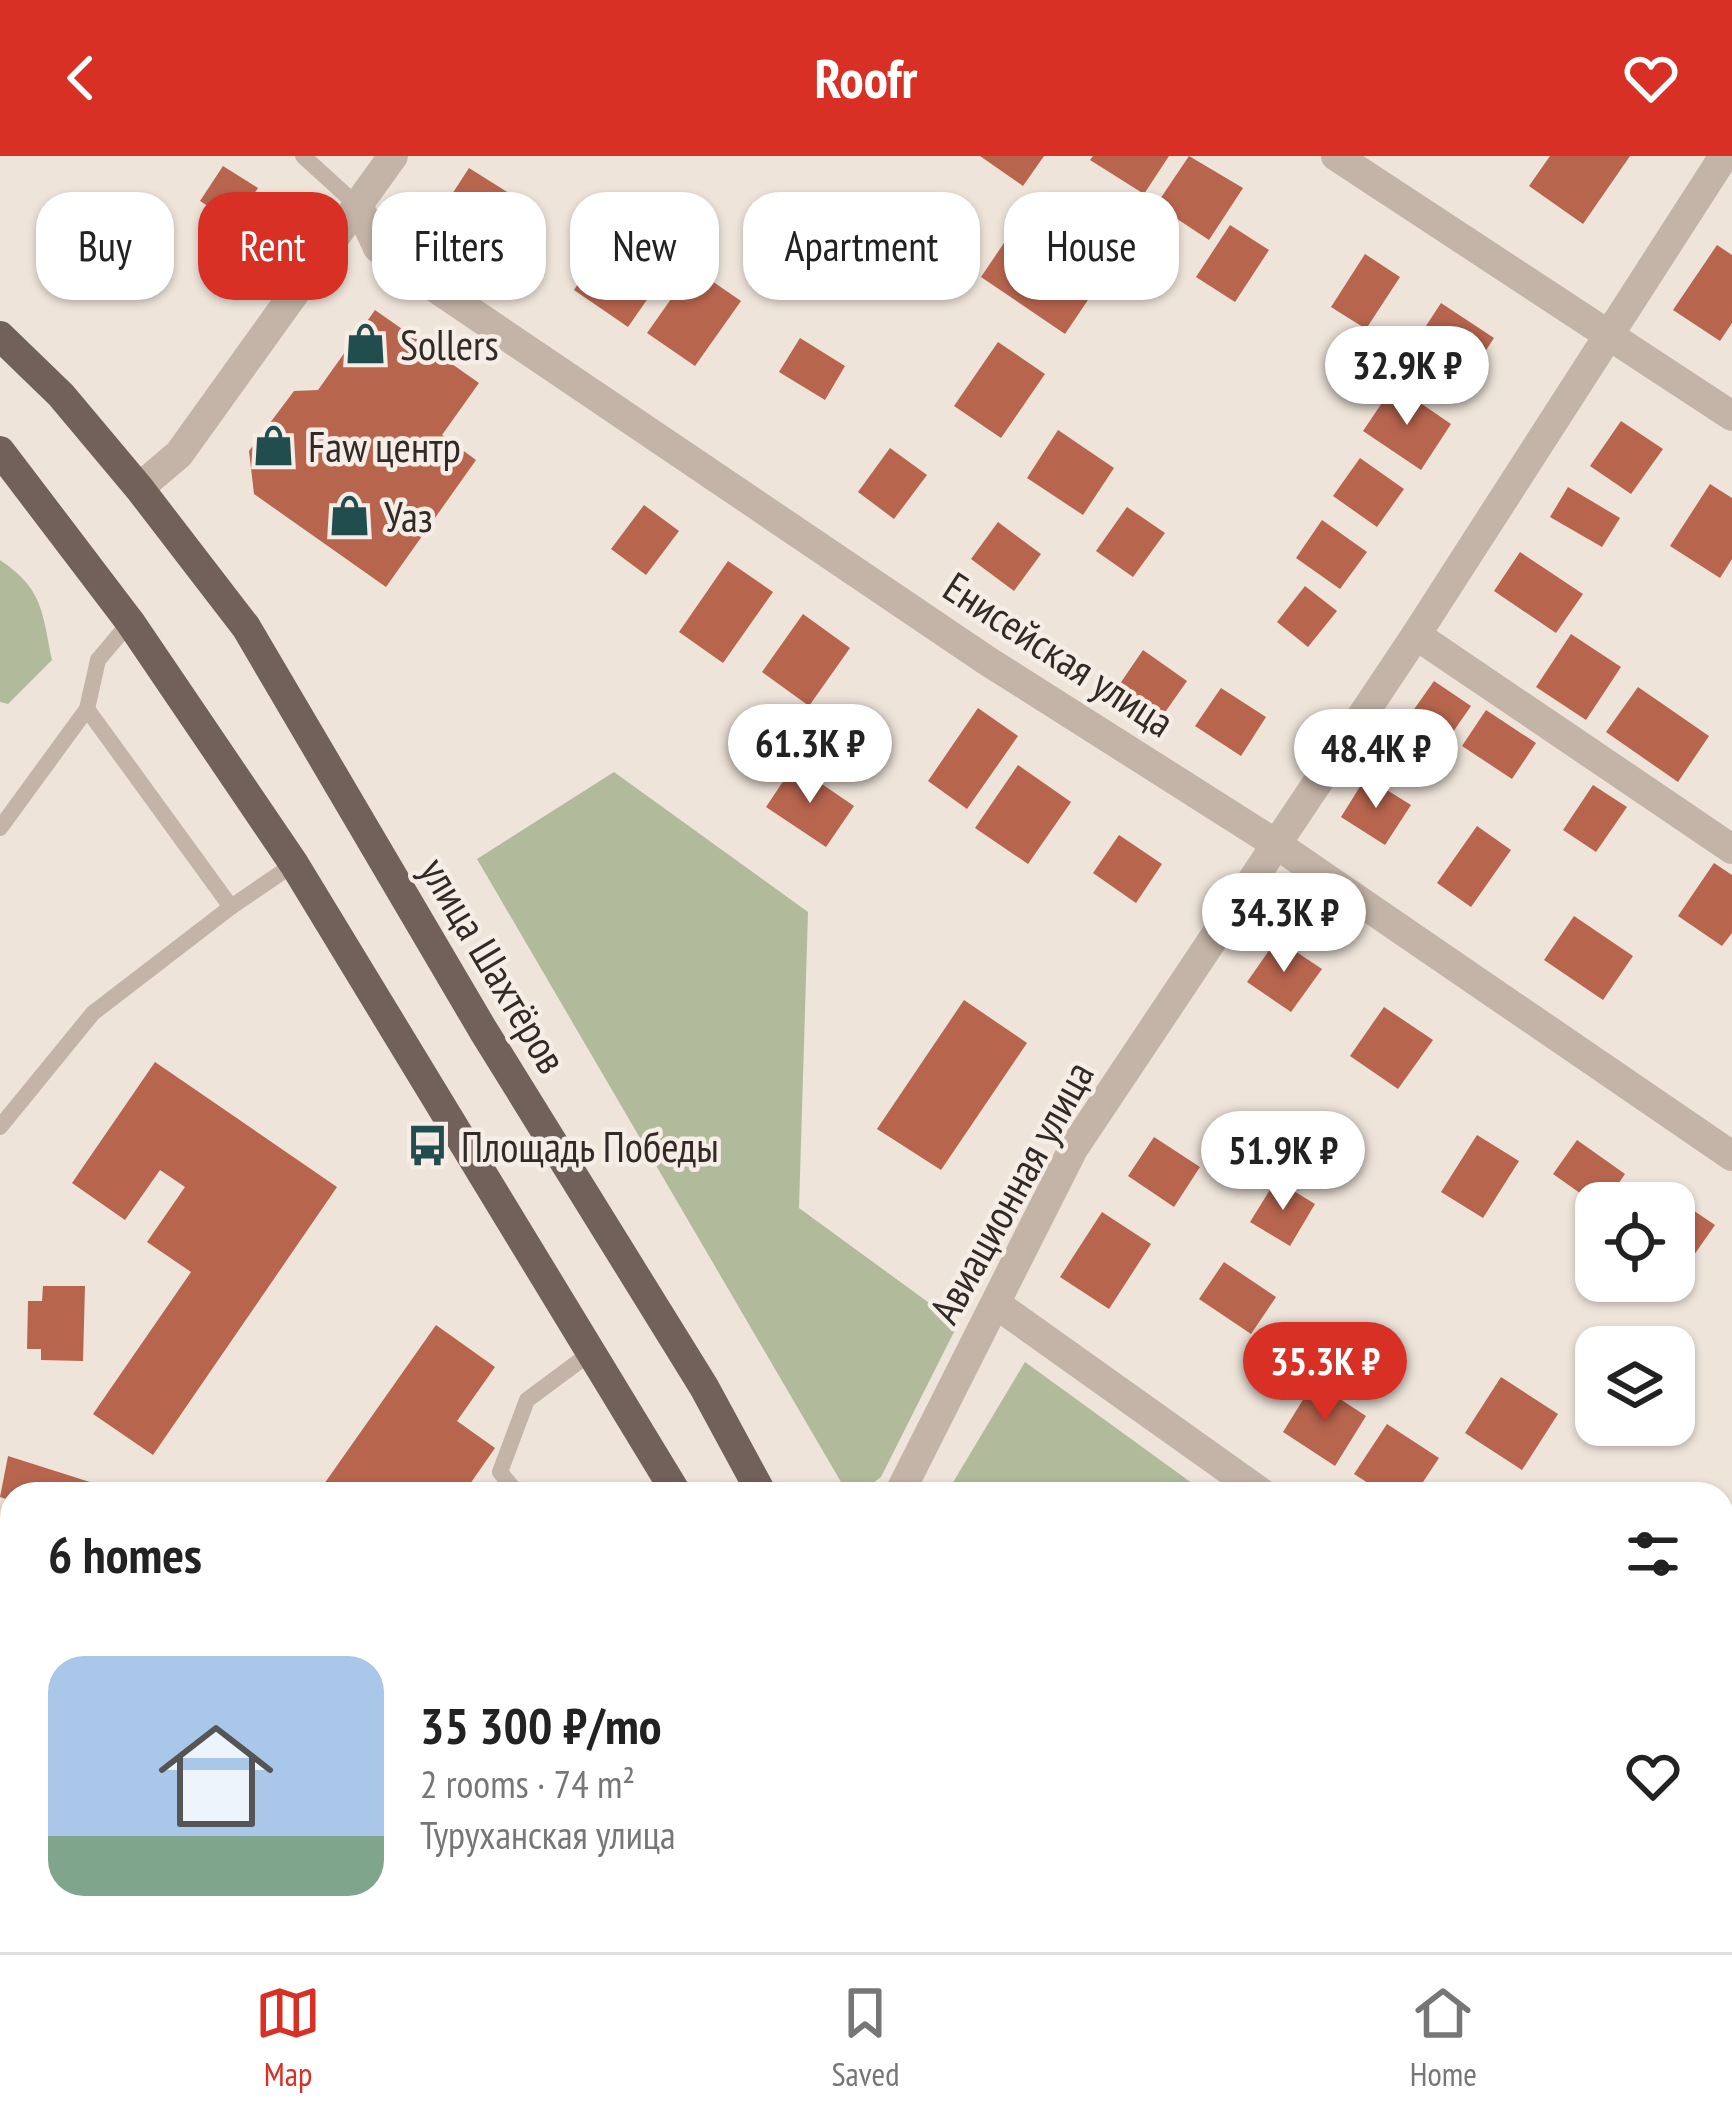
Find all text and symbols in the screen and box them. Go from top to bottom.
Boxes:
text: Roofr [815,43,917,113]
icon: back [48,45,114,111]
icon: heart [1618,45,1684,111]
chip: Buy [36,192,174,300]
chip: Rent [198,192,348,300]
chip: Filters [372,192,546,300]
chip: New [570,192,719,300]
chip: Apartment [743,192,980,300]
chip: House [1004,192,1179,300]
place label: Sollers [400,317,499,372]
shop icon: Sollers [343,321,389,367]
pin: 32.9K ₽ [1296,326,1518,428]
text: 32.9K ₽ [1352,339,1462,390]
place label: Faw центр [308,419,461,474]
shop icon: Faw центр [251,423,297,469]
place label: Уаз [384,489,433,544]
shop icon: Уаз [327,493,373,539]
street label: Енисейская улица [933,559,1185,749]
pin: 61.3K ₽ [699,704,921,806]
pin: 48.4K ₽ [1265,709,1487,811]
text: 61.3K ₽ [755,717,865,768]
text: 48.4K ₽ [1321,722,1431,773]
street label: улица Шахтёров [408,847,580,1083]
pin: 34.3K ₽ [1173,873,1395,975]
text: 34.3K ₽ [1229,886,1339,937]
street label: Авиационная улица [916,1051,1106,1333]
pin: 51.9K ₽ [1172,1111,1394,1213]
place label: Площадь Победы [461,1119,719,1174]
bus stop icon: Площадь Победы [404,1123,450,1169]
text: 51.9K ₽ [1228,1124,1338,1175]
map controls [1575,1182,1695,1446]
button: locate [1575,1182,1695,1302]
pin: 35.3K ₽ [1214,1322,1436,1424]
button: layers [1575,1326,1695,1446]
text: 35.3K ₽ [1270,1335,1380,1386]
text: 6 homes [48,1521,202,1587]
icon: filters [1620,1521,1686,1587]
text: 35 300 ₽/mo [420,1692,662,1758]
icon: home [144,1704,288,1848]
icon: heart [1620,1743,1686,1809]
text: 2 rooms · 74 m² [420,1758,635,1809]
text: Туруханская улица [420,1809,676,1860]
tab: Map [255,1980,321,2095]
tab: Saved [831,1980,899,2095]
tab: Home [1410,1980,1477,2095]

